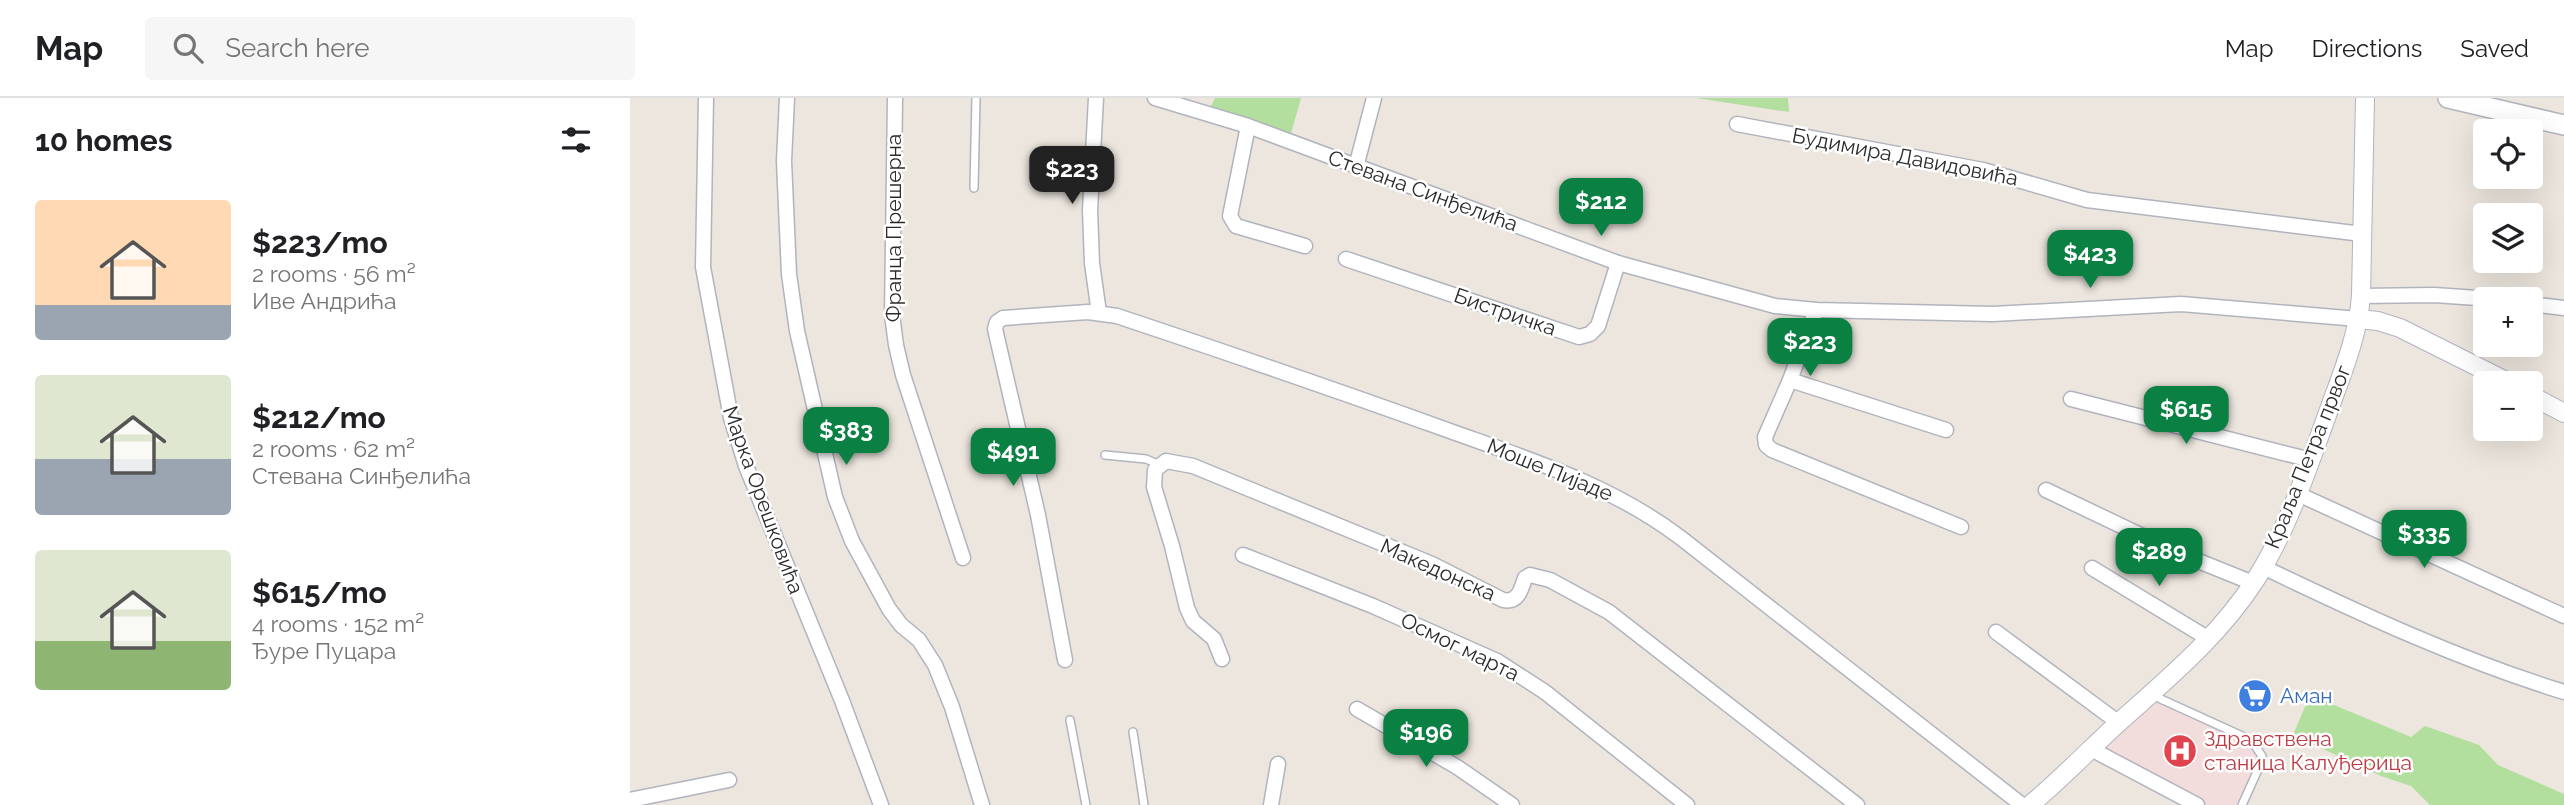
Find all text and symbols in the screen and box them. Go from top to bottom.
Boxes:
search box [145,17,635,80]
text: Map [35,29,103,68]
icon: search [169,29,207,67]
text: Search here [225,33,370,63]
text: Map [2225,34,2274,63]
text: Directions [2312,34,2422,63]
text: Saved [2460,34,2529,63]
map controls [2473,119,2543,441]
button: locate [2473,119,2543,189]
icon: filters [557,121,595,159]
street label: Будимира Давидовића [1790,122,2020,191]
text: 10 homes [35,123,172,158]
street label: Франца Прешерна [881,134,906,322]
street label: Стевана Синђелића [1325,145,1521,236]
pin: $223 [1031,146,1113,206]
text: $223 [1045,155,1099,182]
pin: $212 [1560,178,1642,238]
text: $212 [1575,187,1627,214]
button: layers [2473,203,2543,273]
text: $223/mo [252,225,388,260]
icon: home [91,228,175,312]
pin: $423 [2049,230,2131,290]
text: $423 [2063,239,2117,266]
text: 2 rooms · 56 m² [252,260,416,287]
street label: Бистричка [1451,282,1559,341]
text: Иве Андрића [252,287,397,314]
button: + [2473,287,2543,357]
pin: $223 [1769,318,1851,378]
text: $223 [1783,327,1837,354]
street label: Краља Петра првог [2259,361,2356,552]
button: − [2473,371,2543,441]
pin: $615 [2145,386,2227,446]
text: $615 [2160,395,2212,422]
text: $212/mo [252,400,386,435]
street label: Марка Орешковића [718,402,809,597]
icon: home [91,403,175,487]
pin: $383 [805,408,887,467]
text: $383 [819,416,873,443]
pin: $491 [972,428,1054,488]
street label: Моше Пијаде [1484,433,1617,506]
text: 2 rooms · 62 m² [252,435,415,462]
text: $491 [987,437,1039,464]
text: Стевана Синђелића [252,462,471,489]
pin: $335 [2383,510,2465,570]
text: $335 [2398,519,2450,546]
pin: $289 [2118,528,2200,588]
street label: Македонска [1377,533,1500,606]
text: $289 [2132,537,2187,564]
text: $615/mo [252,575,387,610]
icon: home [91,578,175,662]
street label: Осмог марта [1397,607,1524,686]
text: 4 rooms · 152 m² [252,610,424,637]
text: Ђуре Пуцара [252,637,396,664]
supermarket icon: Аман [2236,677,2274,715]
place label: Аман [2280,683,2333,708]
pin: $196 [1385,710,1467,769]
text: $196 [1399,718,1453,745]
place label: Здравствена станица Калуђерица [2204,726,2412,775]
hospital icon: Здравствена станица Калуђерица [2161,732,2199,770]

